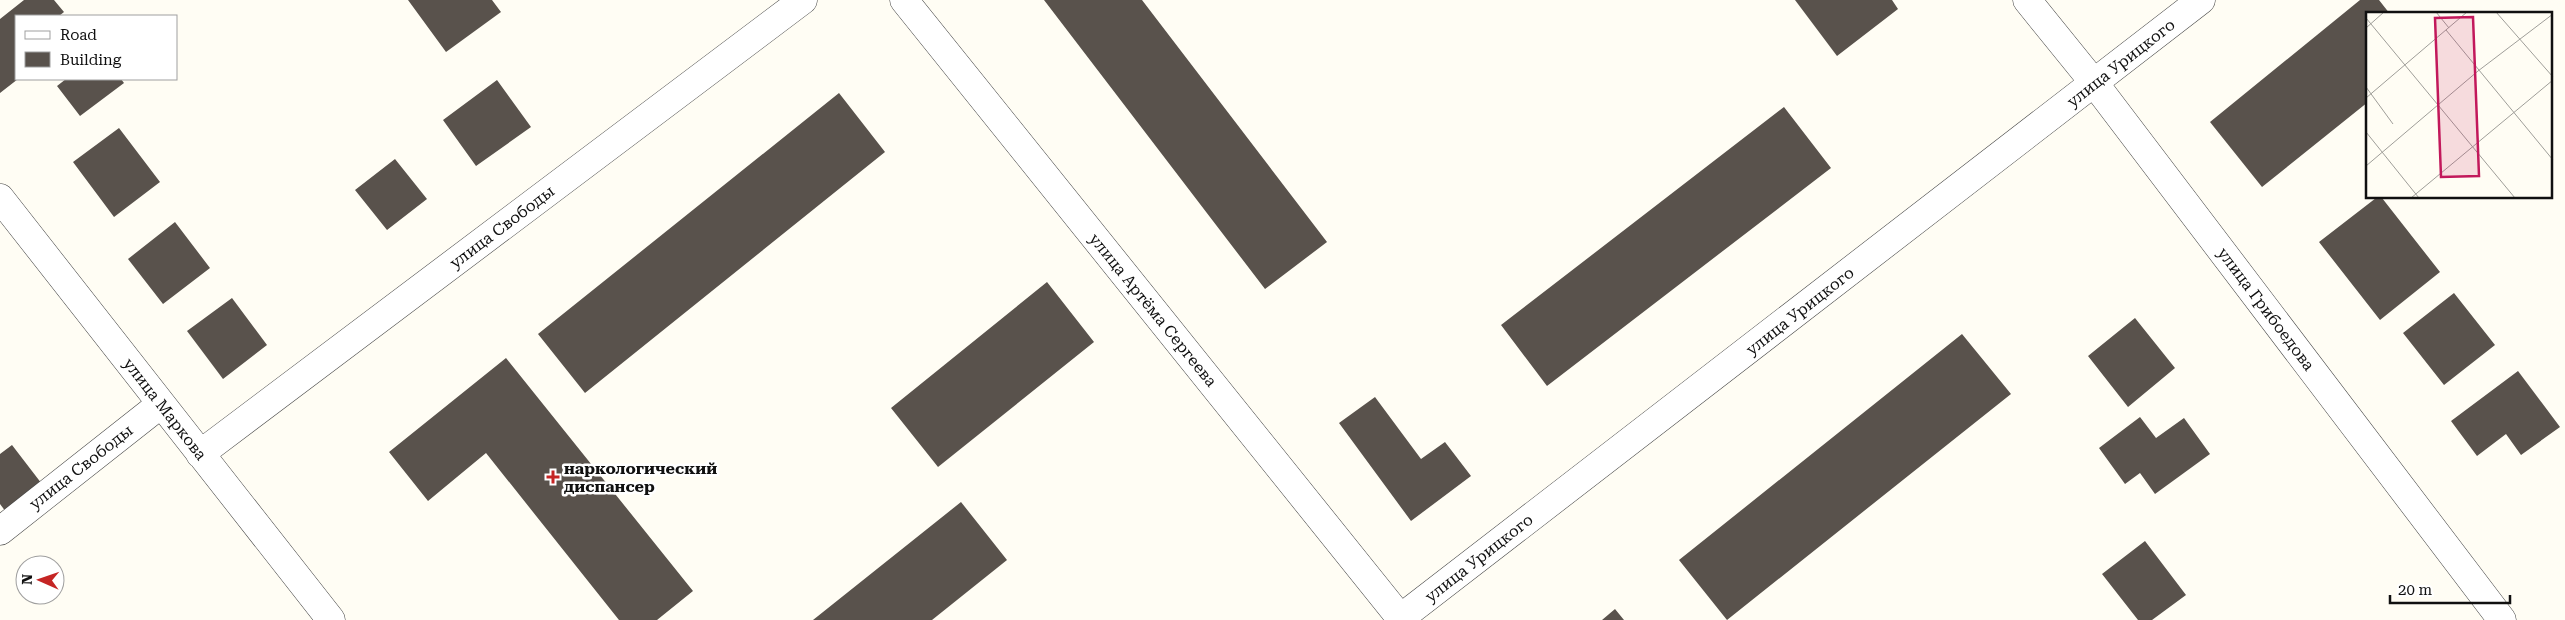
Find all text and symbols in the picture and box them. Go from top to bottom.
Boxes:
inset map [2366,12,2552,199]
legend [15,15,178,80]
street label: улица Урицкого [2063,15,2179,111]
text: Road [60,26,97,44]
text: Building [60,51,122,69]
street label: улица Свободы [446,181,558,273]
street label: улица Артёма Сергеева [1085,229,1221,391]
street label: улица Грибоедова [2213,244,2319,375]
street label: улица Урицкого [1742,263,1858,359]
street label: улица Маркова [119,354,211,464]
street label: улица Свободы [25,421,137,513]
place label: наркологический диспансер [564,459,717,496]
marker: наркологический диспансер [546,470,560,484]
street label: улица Урицкого [1421,510,1537,606]
north arrow [15,555,65,605]
scale bar [2390,572,2510,604]
text: N [19,574,35,585]
text: 20 m [2398,581,2433,599]

